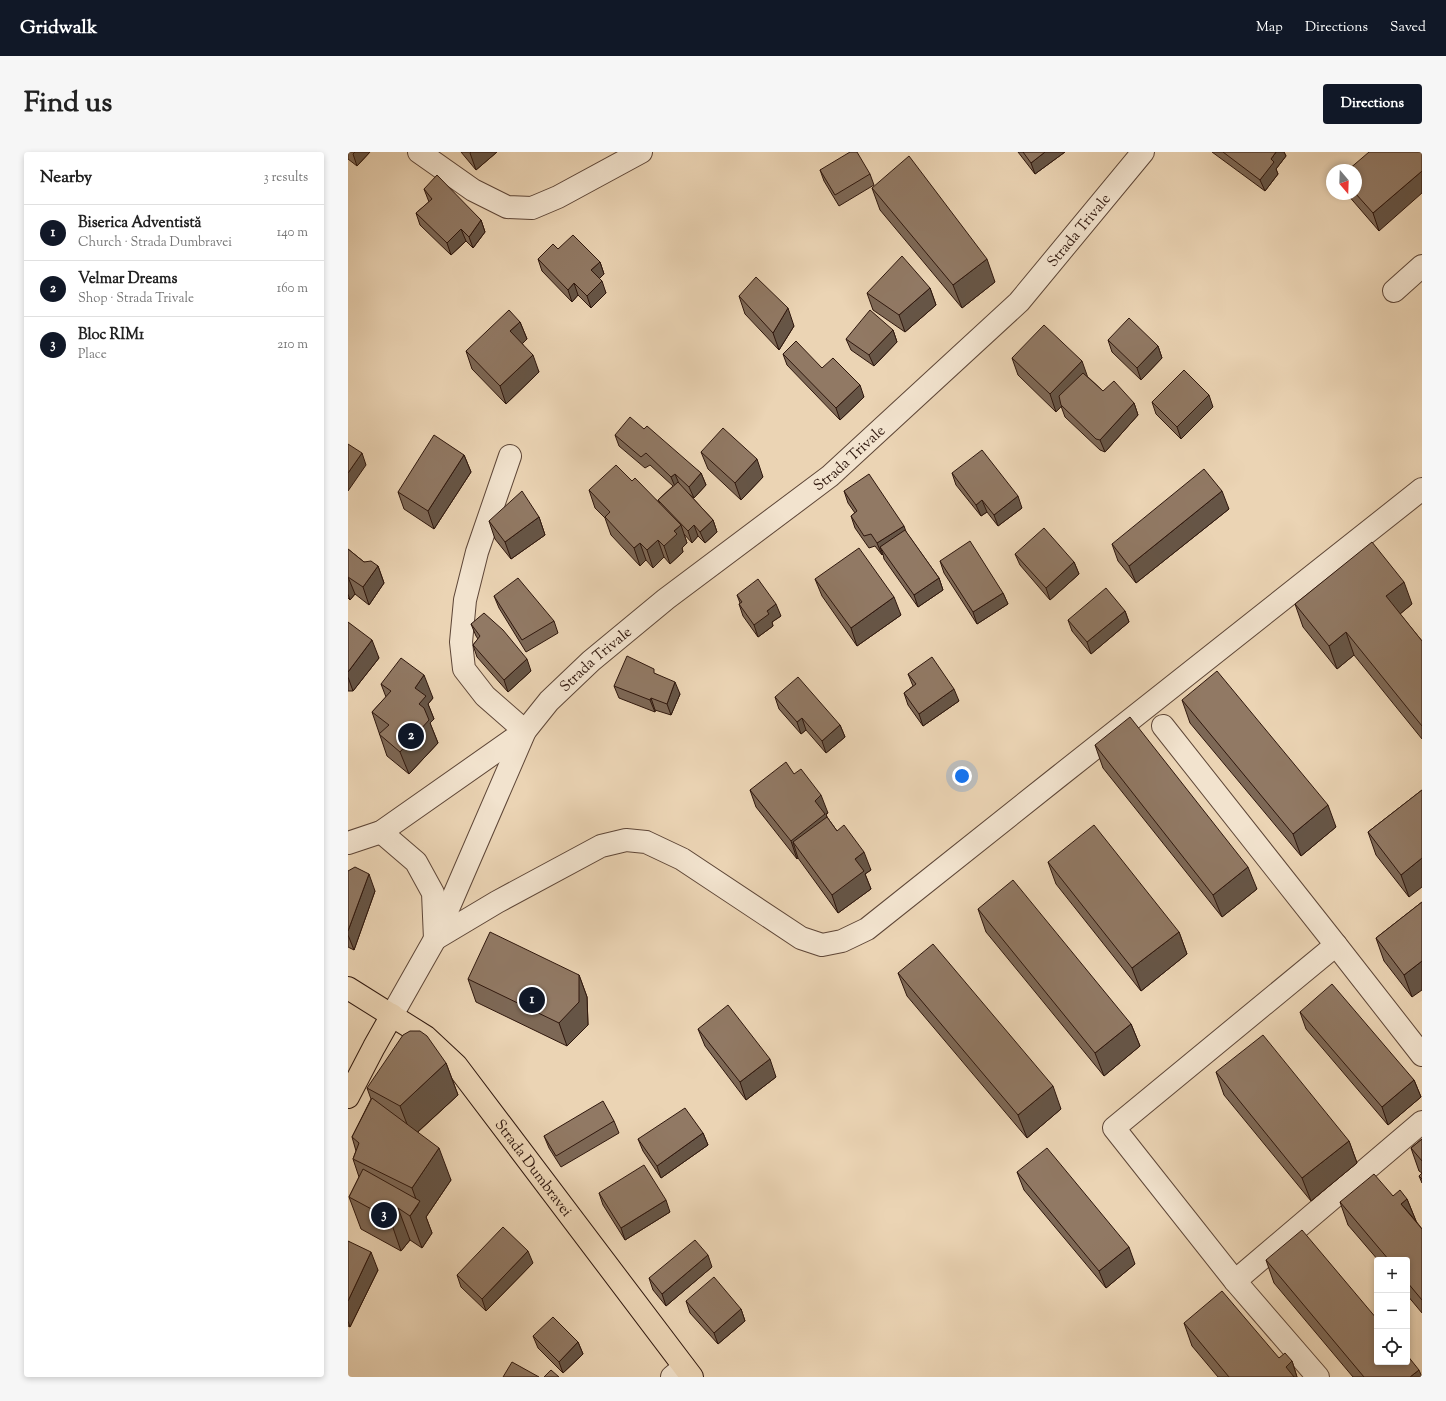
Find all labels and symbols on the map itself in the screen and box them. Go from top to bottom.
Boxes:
north arrow [1326,164,1362,200]
street label: Strada Trivale [1043,190,1116,272]
street label: Strada Trivale [810,421,891,497]
street label: Strada Trivale [556,622,637,698]
pin: 2 [398,721,424,751]
your location [952,766,972,786]
pin: 1 [519,985,545,1015]
street label: Strada Dumbravei [489,1116,576,1222]
pin: 3 [371,1200,397,1230]

